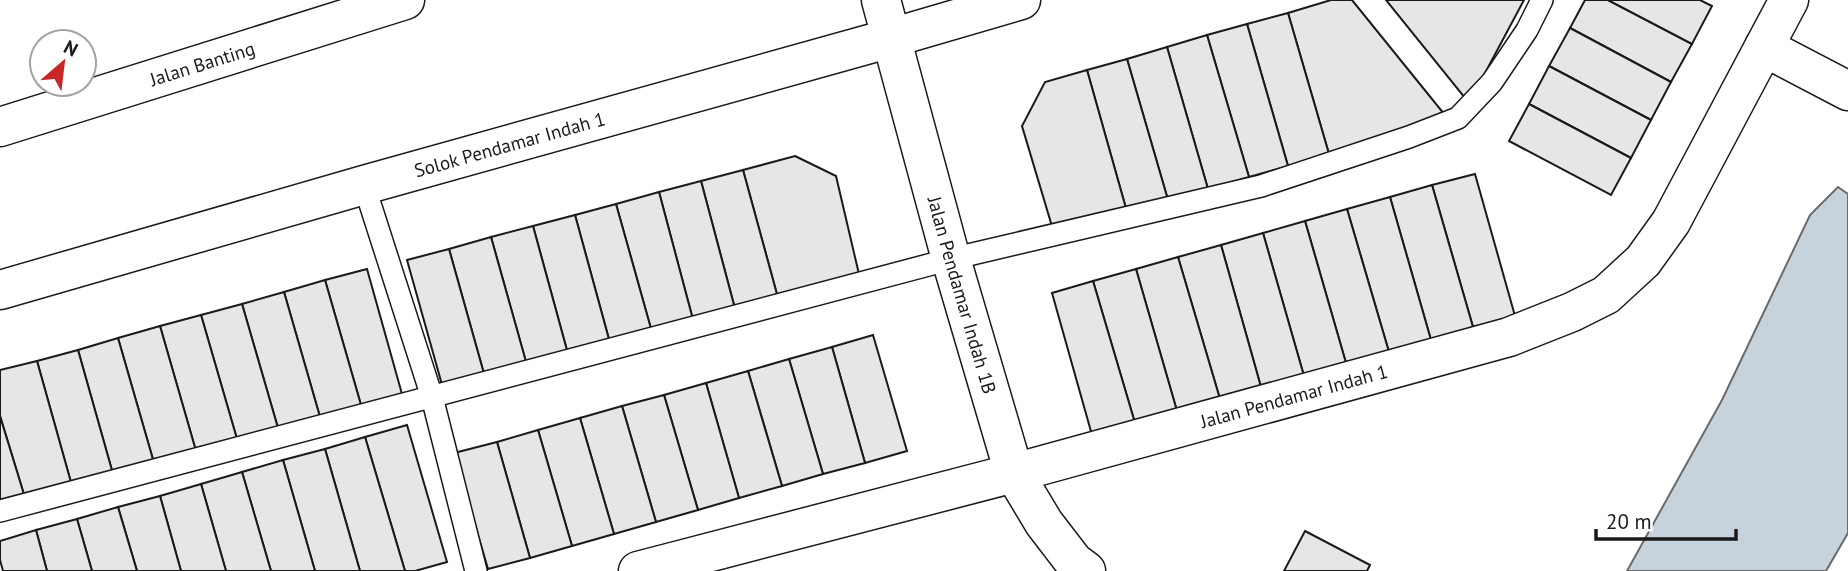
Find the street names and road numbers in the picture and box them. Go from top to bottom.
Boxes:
street label: Jalan Banting [146,36,258,92]
street label: Solok Pendamar Indah 1 [411,106,608,182]
street label: Jalan Pendamar Indah 1B [922,193,1002,396]
street label: Jalan Pendamar Indah 1 [1197,359,1390,433]

